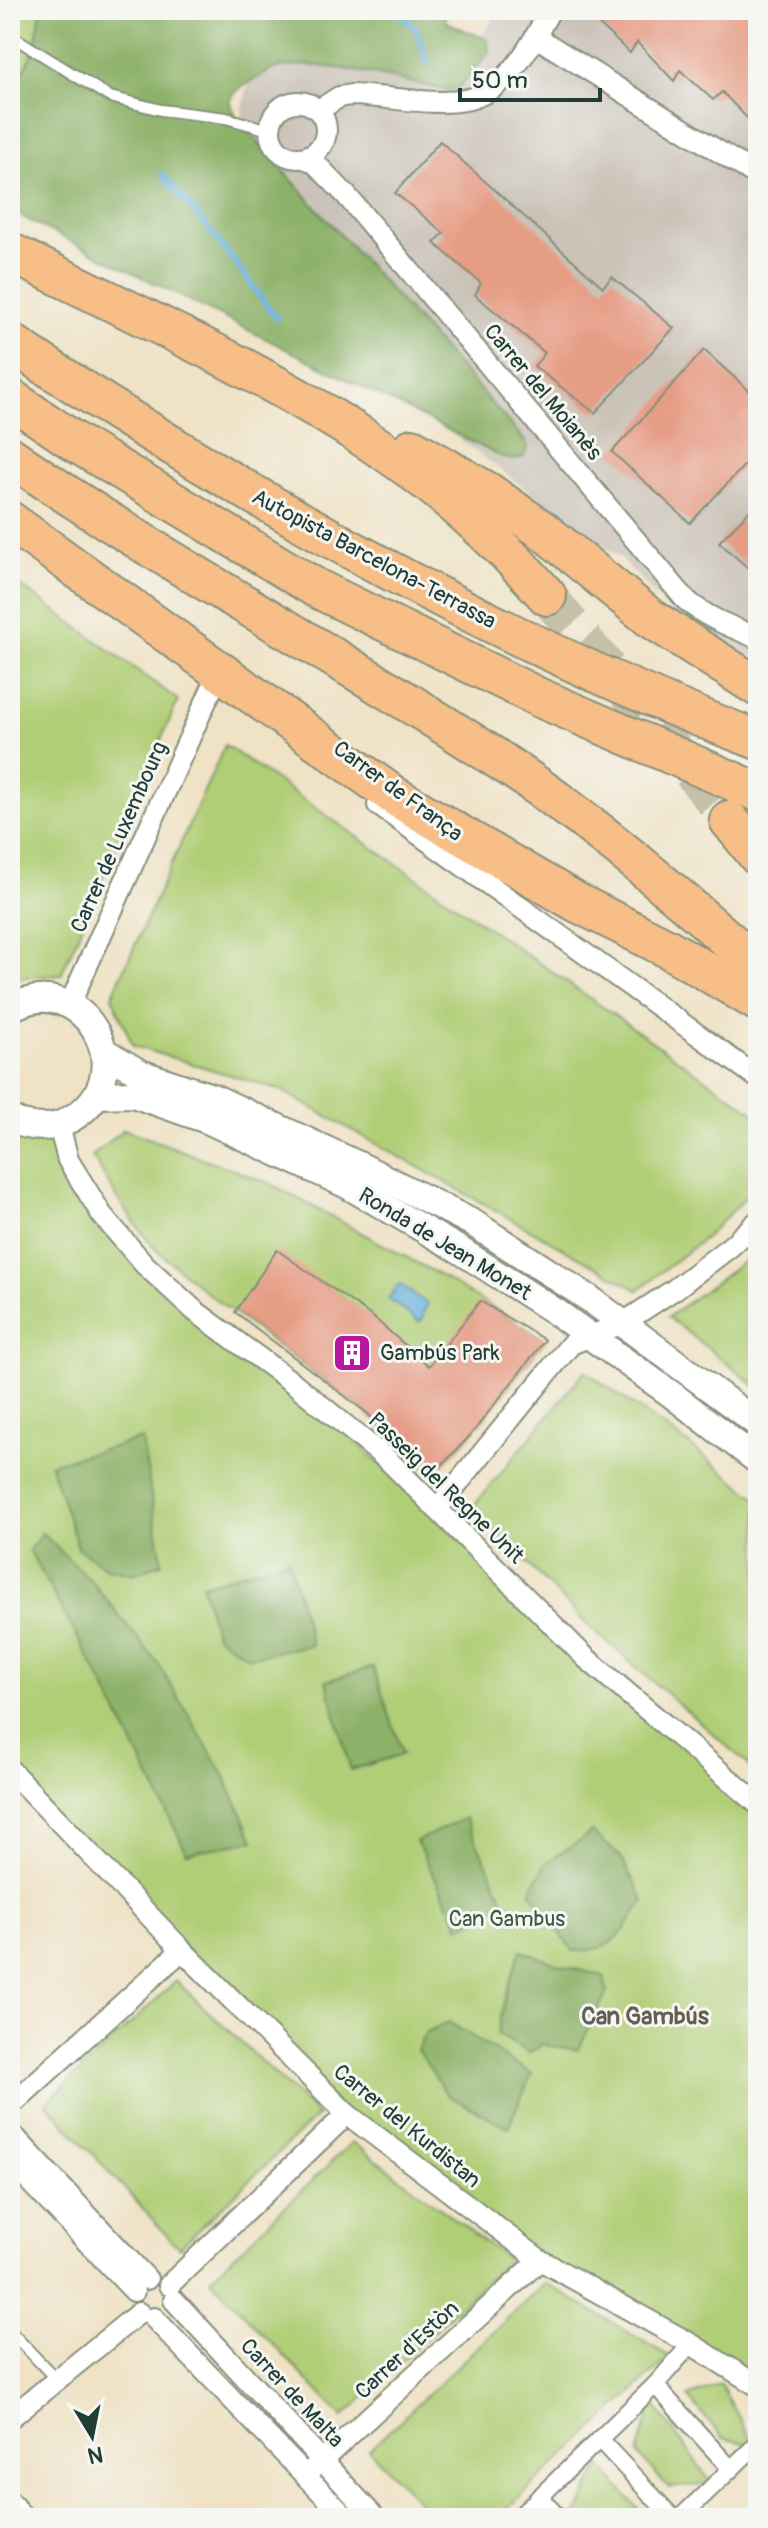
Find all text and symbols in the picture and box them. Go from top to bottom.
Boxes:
scale bar [460,52,600,102]
text: 50 m [472,66,528,95]
street label: Carrer del Moianès [478,318,608,466]
street label: Autopista Barcelona-Terrassa [247,483,501,635]
street label: Carrer de França [328,734,468,848]
street label: Carrer de Luxembourg [64,737,174,937]
street label: Ronda de Jean Monet [353,1181,537,1307]
building icon: Gambús Park [331,1332,373,1374]
place label: Gambús Park [380,1339,500,1367]
street label: Passeig del Regne Unit [362,1406,530,1570]
park label: Can Gambus [449,1905,565,1933]
district label: Can Gambús [581,2002,709,2031]
street label: Carrer del Kurdistan [328,2058,486,2194]
street label: Carrer d'Estòn [349,2295,465,2405]
street label: Carrer de Malta [234,2332,350,2454]
north arrow [52,2396,132,2476]
text: N [85,2440,105,2470]

